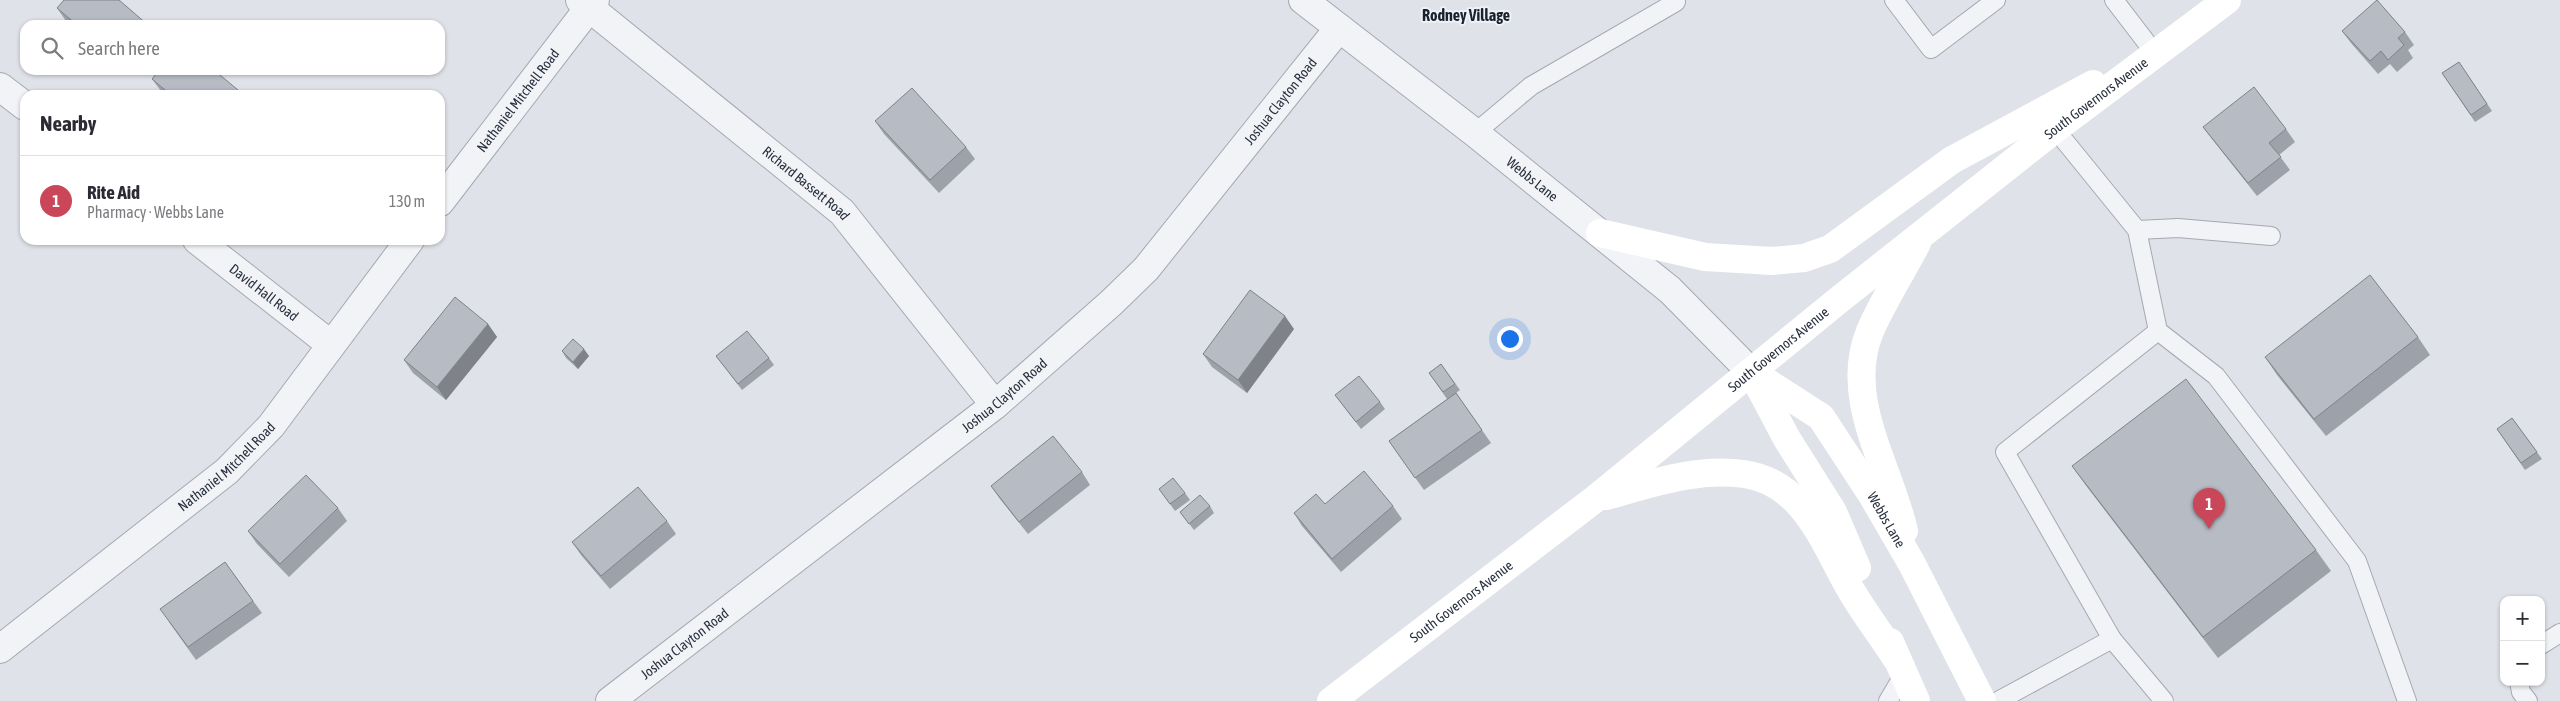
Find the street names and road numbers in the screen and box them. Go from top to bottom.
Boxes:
street label: Nathaniel Mitchell Road [473,46,562,155]
street label: South Governors Avenue [2041,54,2151,142]
street label: Joshua Clayton Road [1241,55,1320,148]
street label: Richard Bassett Road [759,143,853,223]
street label: Webbs Lane [1503,154,1561,205]
street label: David Hall Road [226,261,301,324]
street label: South Governors Avenue [1725,304,1832,395]
street label: Joshua Clayton Road [959,355,1050,436]
street label: Nathaniel Mitchell Road [175,419,278,514]
street label: Webbs Lane [1864,489,1909,550]
street label: South Governors Avenue [1407,557,1516,646]
street label: Joshua Clayton Road [637,605,732,682]

